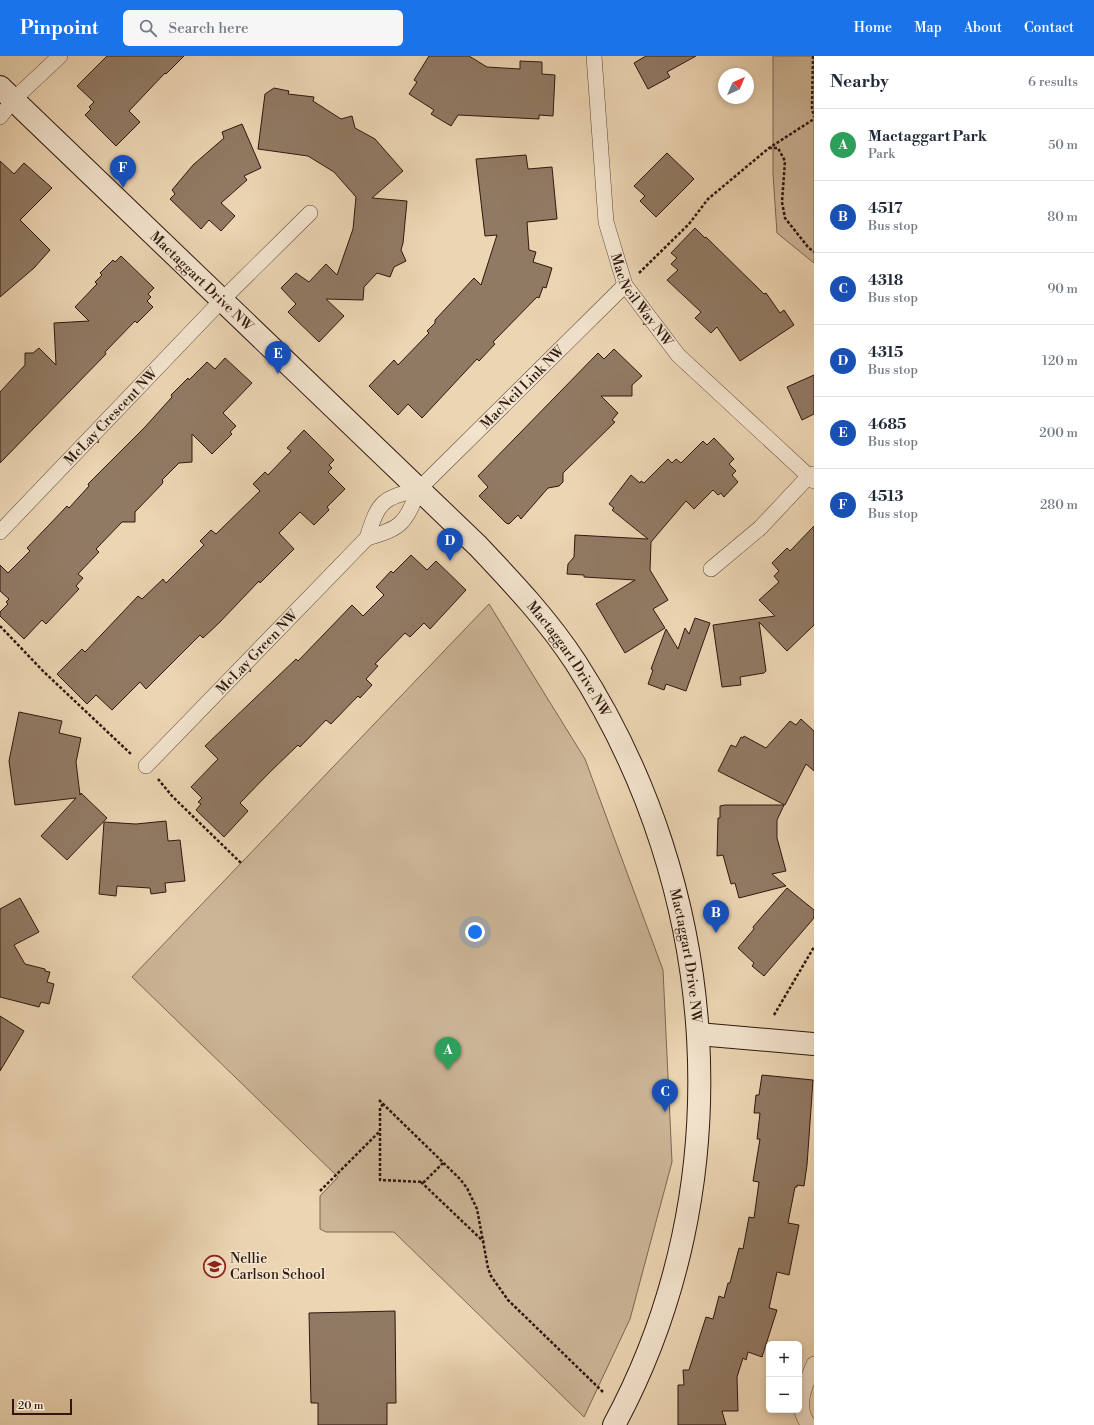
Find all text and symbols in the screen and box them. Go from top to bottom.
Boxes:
search box [123,10,403,46]
text: Pinpoint [20,16,99,40]
icon: search [137,17,159,39]
text: Search here [169,19,249,38]
text: Home [854,19,892,37]
text: Map [914,19,942,37]
text: About [964,19,1002,37]
text: Contact [1024,19,1074,37]
north arrow [718,68,754,104]
text: Nearby [830,71,889,93]
text: 6 results [1028,74,1078,90]
text: Mactaggart Park [868,127,987,146]
text: A [838,137,848,153]
text: 50 m [1048,137,1078,153]
text: Park [868,146,895,162]
pin: F [110,155,136,188]
text: 4517 [868,199,903,218]
text: B [838,209,848,225]
text: 80 m [1047,209,1078,225]
text: Bus stop [868,218,918,234]
street label: Mactaggart Drive NW [146,228,258,336]
street label: MacNeil Way NW [606,251,677,351]
text: 4318 [868,271,903,290]
text: C [838,281,848,297]
text: 90 m [1047,281,1078,297]
text: Bus stop [868,290,918,306]
pin: E [265,341,291,374]
street label: MacNeil Link NW [477,341,569,433]
text: 4315 [868,343,903,362]
text: D [838,353,848,369]
text: 120 m [1042,353,1078,369]
text: Bus stop [868,362,918,378]
street label: McLay Crescent NW [61,364,163,469]
text: 4685 [868,415,906,434]
text: E [838,425,848,441]
text: 200 m [1039,425,1078,441]
text: Bus stop [868,434,918,450]
text: 4513 [868,487,904,506]
text: F [838,497,848,513]
text: 280 m [1040,497,1078,513]
text: Bus stop [868,506,918,522]
pin: D [437,528,463,561]
street label: Mactaggart Drive NW [522,598,615,721]
street label: McLay Green NW [213,606,303,698]
street label: Mactaggart Drive NW [665,887,705,1025]
pin: B [703,900,729,933]
your location [465,922,485,942]
pin: A [435,1037,461,1070]
pin: C [652,1079,678,1112]
place label: Nellie Carlson School [230,1250,325,1284]
school or university icon: Nellie Carlson School [202,1253,228,1279]
map controls [766,1341,802,1413]
button: + [766,1341,802,1377]
button: − [766,1377,802,1413]
scale bar [12,1397,72,1416]
text: 20 m [18,1399,43,1413]

